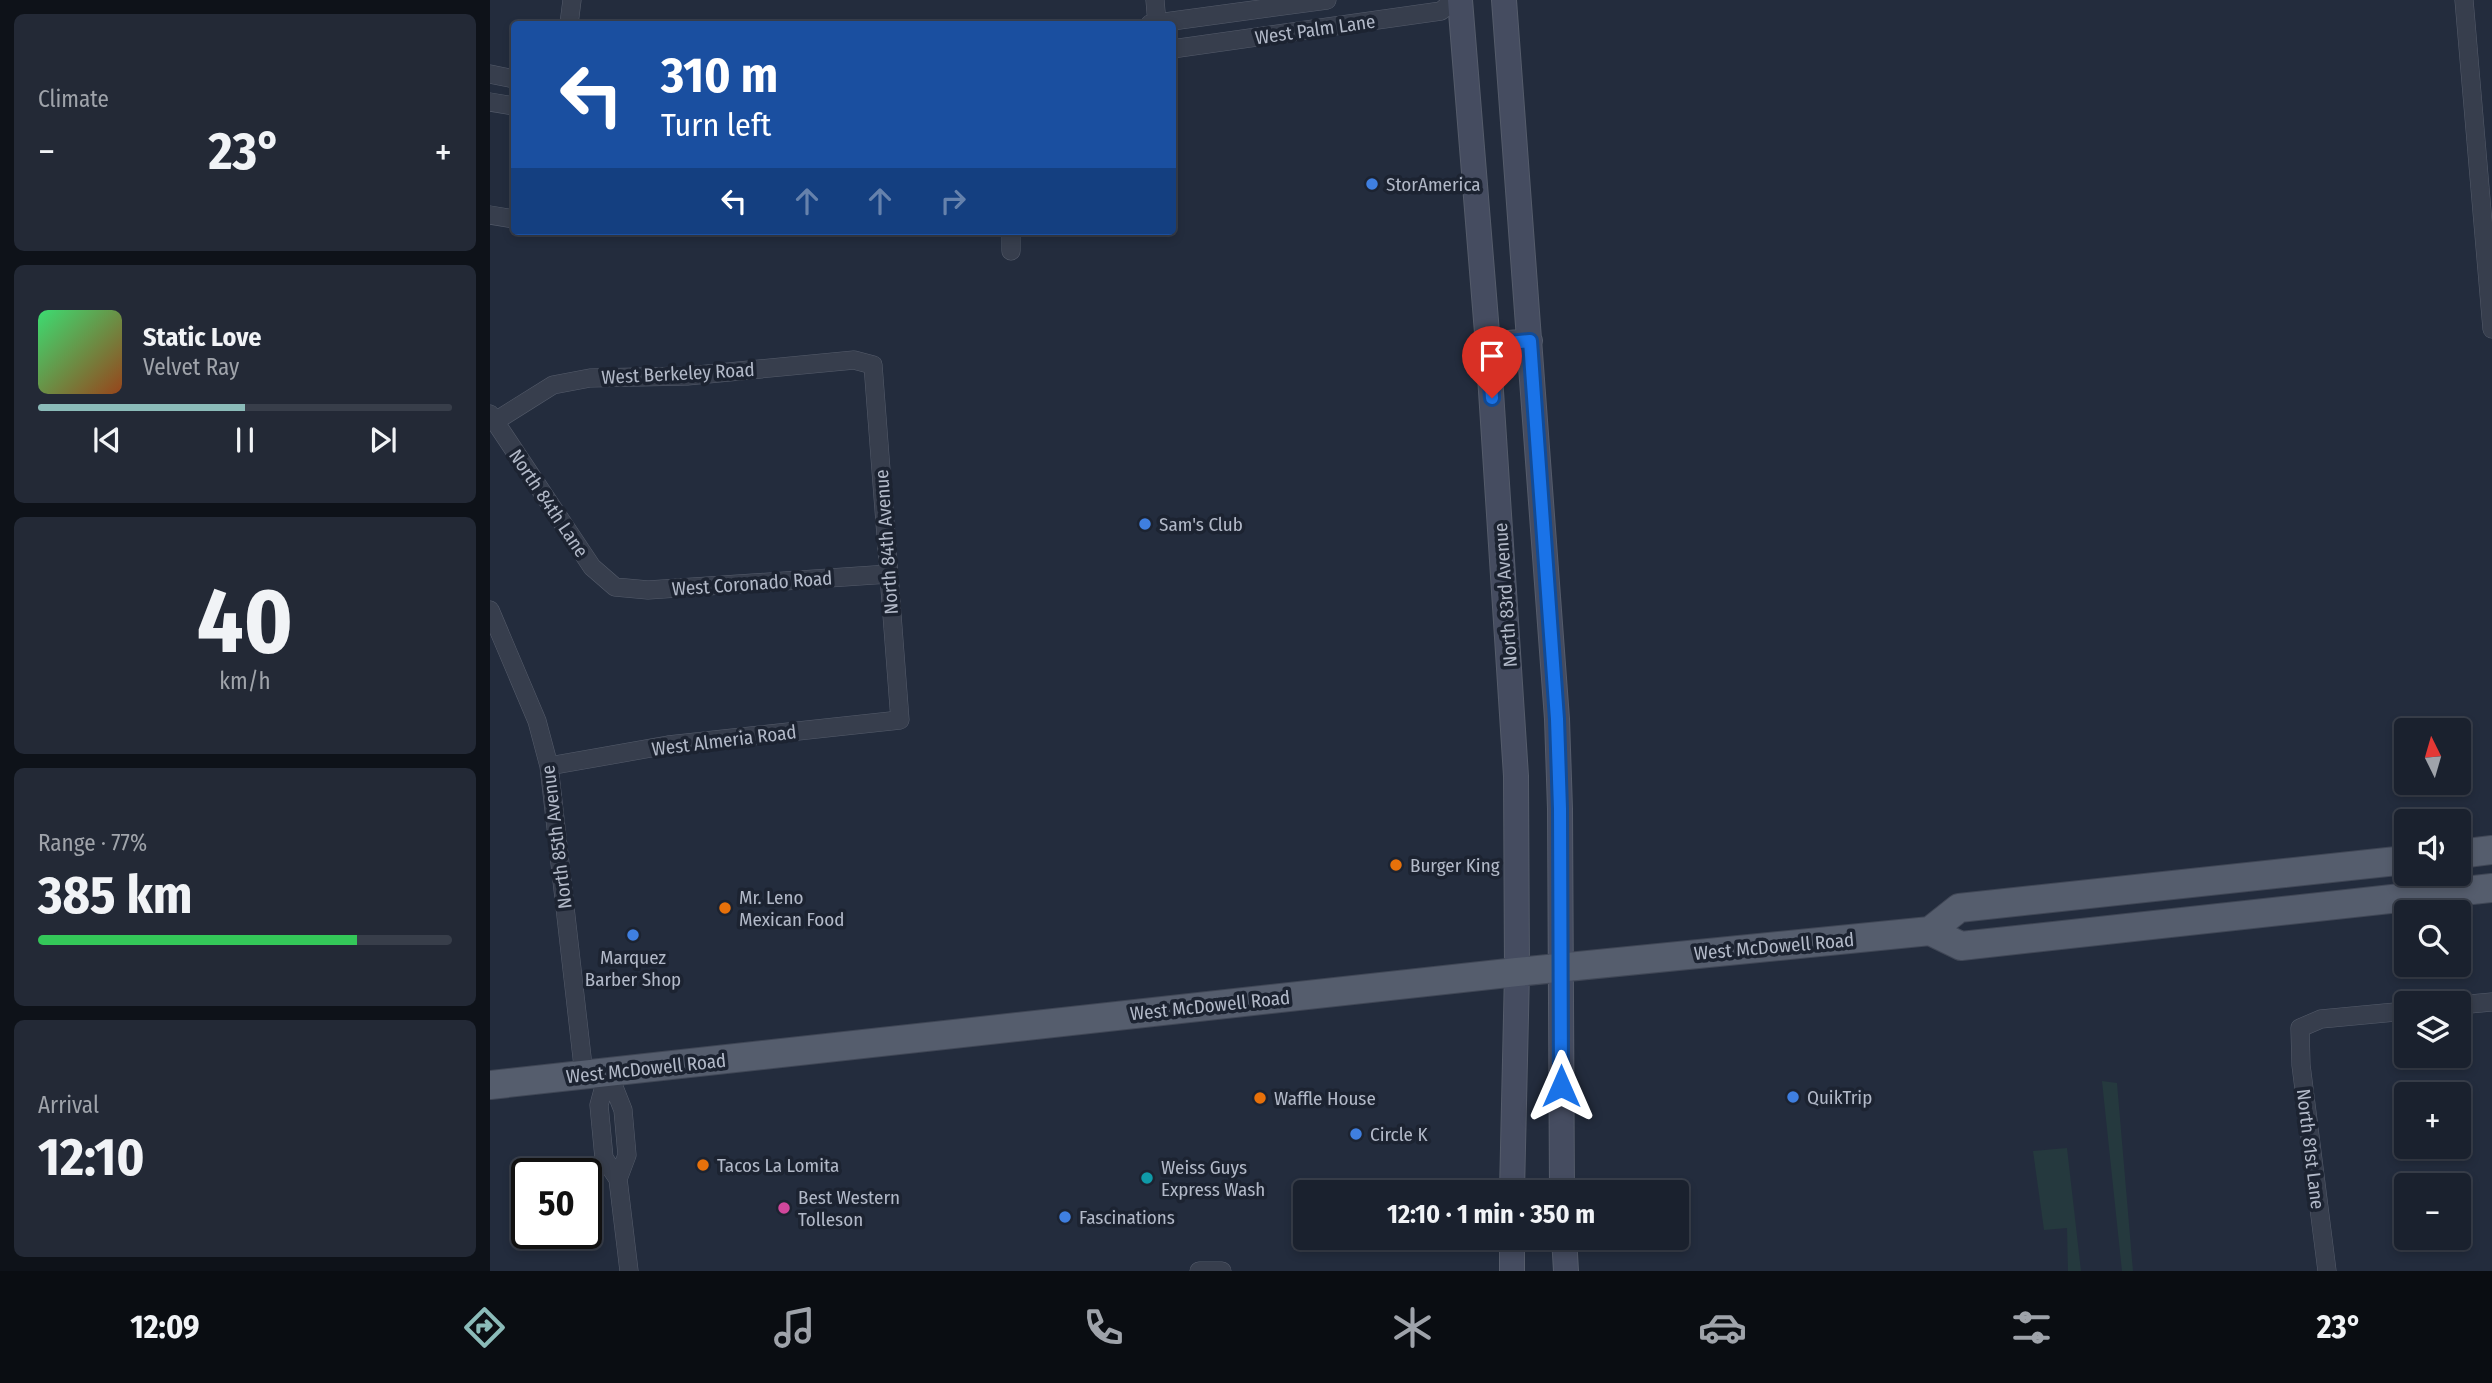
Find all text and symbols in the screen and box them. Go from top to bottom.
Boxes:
street label: West Palm Lane [1253,10,1377,49]
text: 310 m [661,46,778,105]
icon: left [546,49,637,140]
text: Climate [38,85,109,113]
text: Turn left [661,106,771,144]
text: 23° [208,120,281,183]
text: − [38,129,55,175]
text: + [435,129,452,175]
place label: StorAmerica [1386,173,1481,196]
marker: StorAmerica [1364,176,1380,192]
icon: left [715,182,753,220]
icon: ahead [788,182,826,220]
icon: ahead [861,182,899,220]
icon: right [934,182,972,220]
text: Static Love [143,322,261,353]
pin [1462,326,1522,398]
icon: arrive [1473,337,1511,375]
text: Velvet Ray [143,353,239,381]
street label: West Berkeley Road [601,358,755,389]
icon: previous [88,421,126,459]
icon: pause [226,421,264,459]
icon: next [364,421,402,459]
street label: North 84th Lane [504,445,593,562]
street label: North 84th Avenue [870,469,903,615]
place label: Sam's Club [1159,513,1243,536]
marker: Sam's Club [1137,516,1153,532]
street label: North 83rd Avenue [1489,522,1522,668]
street label: West Coronado Road [671,566,833,601]
text: 40 [197,567,293,676]
text: km/h [219,667,271,695]
north arrow [2394,718,2471,794]
map controls [2394,718,2471,1250]
street label: West Almeria Road [650,720,798,761]
street label: North 85th Avenue [536,764,577,910]
button: sound [2394,809,2471,886]
text: Range · 77% [38,829,147,857]
place label: Burger King [1410,854,1500,877]
marker: Burger King [1388,857,1404,873]
text: 385 km [38,864,193,927]
place label: Mr. Leno Mexican Food [739,886,844,931]
marker: Mr. Leno Mexican Food [717,900,733,916]
button: search [2394,900,2471,977]
marker: Marquez Barber Shop [625,927,641,943]
street label: West McDowell Road [1693,928,1855,965]
place label: Marquez Barber Shop [585,946,681,991]
street label: West McDowell Road [1129,986,1291,1025]
button: layers [2394,991,2471,1068]
street label: West McDowell Road [565,1049,727,1088]
position arrow [1524,1049,1598,1123]
button: + [2394,1082,2471,1159]
place label: QuikTrip [1807,1086,1872,1109]
place label: Waffle House [1274,1087,1376,1110]
street label: North 81st Lane [2292,1088,2329,1211]
marker: QuikTrip [1785,1089,1801,1105]
marker: Waffle House [1252,1090,1268,1106]
text: Arrival [38,1091,99,1119]
place label: Circle K [1370,1123,1428,1146]
text: 12:10 [38,1126,145,1189]
marker: Circle K [1348,1126,1364,1142]
place label: Tacos La Lomita [717,1154,839,1177]
place label: Weiss Guys Express Wash [1161,1156,1265,1201]
marker: Tacos La Lomita [695,1157,711,1173]
speed limit sign: 50 [511,1158,602,1249]
marker: Weiss Guys Express Wash [1139,1170,1155,1186]
button: − [2394,1173,2471,1250]
place label: Best Western Tolleson [798,1186,900,1231]
text: 12:10 · 1 min · 350 m [1387,1199,1595,1230]
marker: Best Western Tolleson [776,1200,792,1216]
place label: Fascinations [1079,1206,1175,1229]
marker: Fascinations [1057,1209,1073,1225]
icon: directions [460,1303,509,1352]
icon: music [770,1303,819,1352]
icon: phone [1079,1303,1128,1352]
icon: climate [1388,1303,1437,1352]
icon: car [1698,1303,1747,1352]
icon: filters [2007,1303,2056,1352]
text: 12:09 [130,1308,200,1346]
text: 23° [2317,1308,2362,1346]

